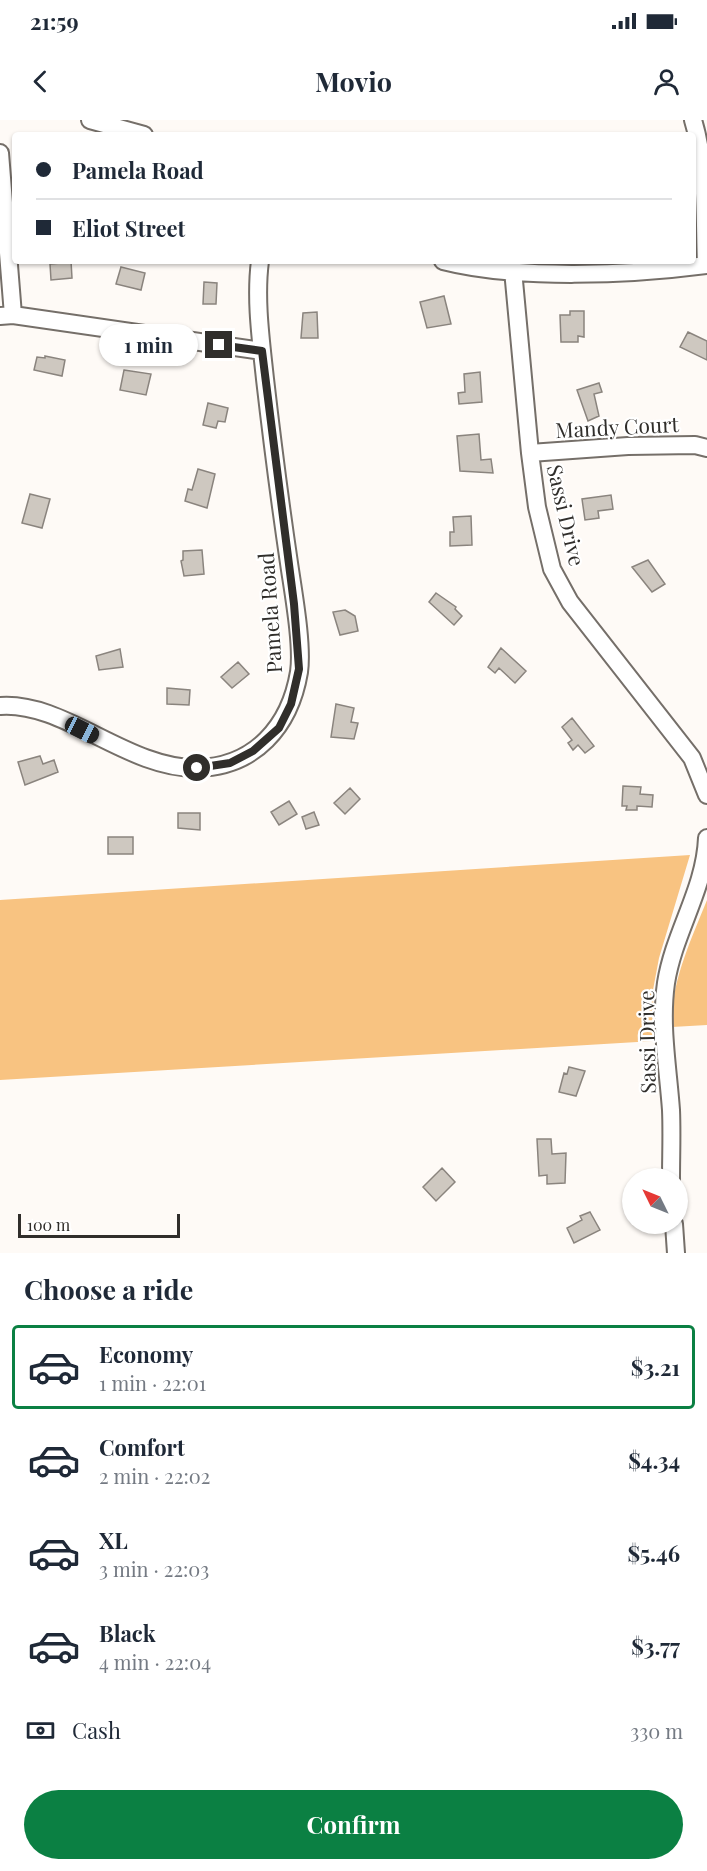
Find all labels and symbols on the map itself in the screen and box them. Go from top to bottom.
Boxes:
callout: 1 min [99,324,198,366]
route end [205,331,232,358]
street label: Mandy Court [555,409,680,443]
street label: Sassi Drive [542,462,592,568]
street label: Pamela Road [251,552,287,674]
car [62,714,102,746]
route start [183,754,210,781]
street label: Sassi Drive [631,990,661,1094]
north arrow [622,1168,688,1234]
scale bar [18,1211,180,1238]

